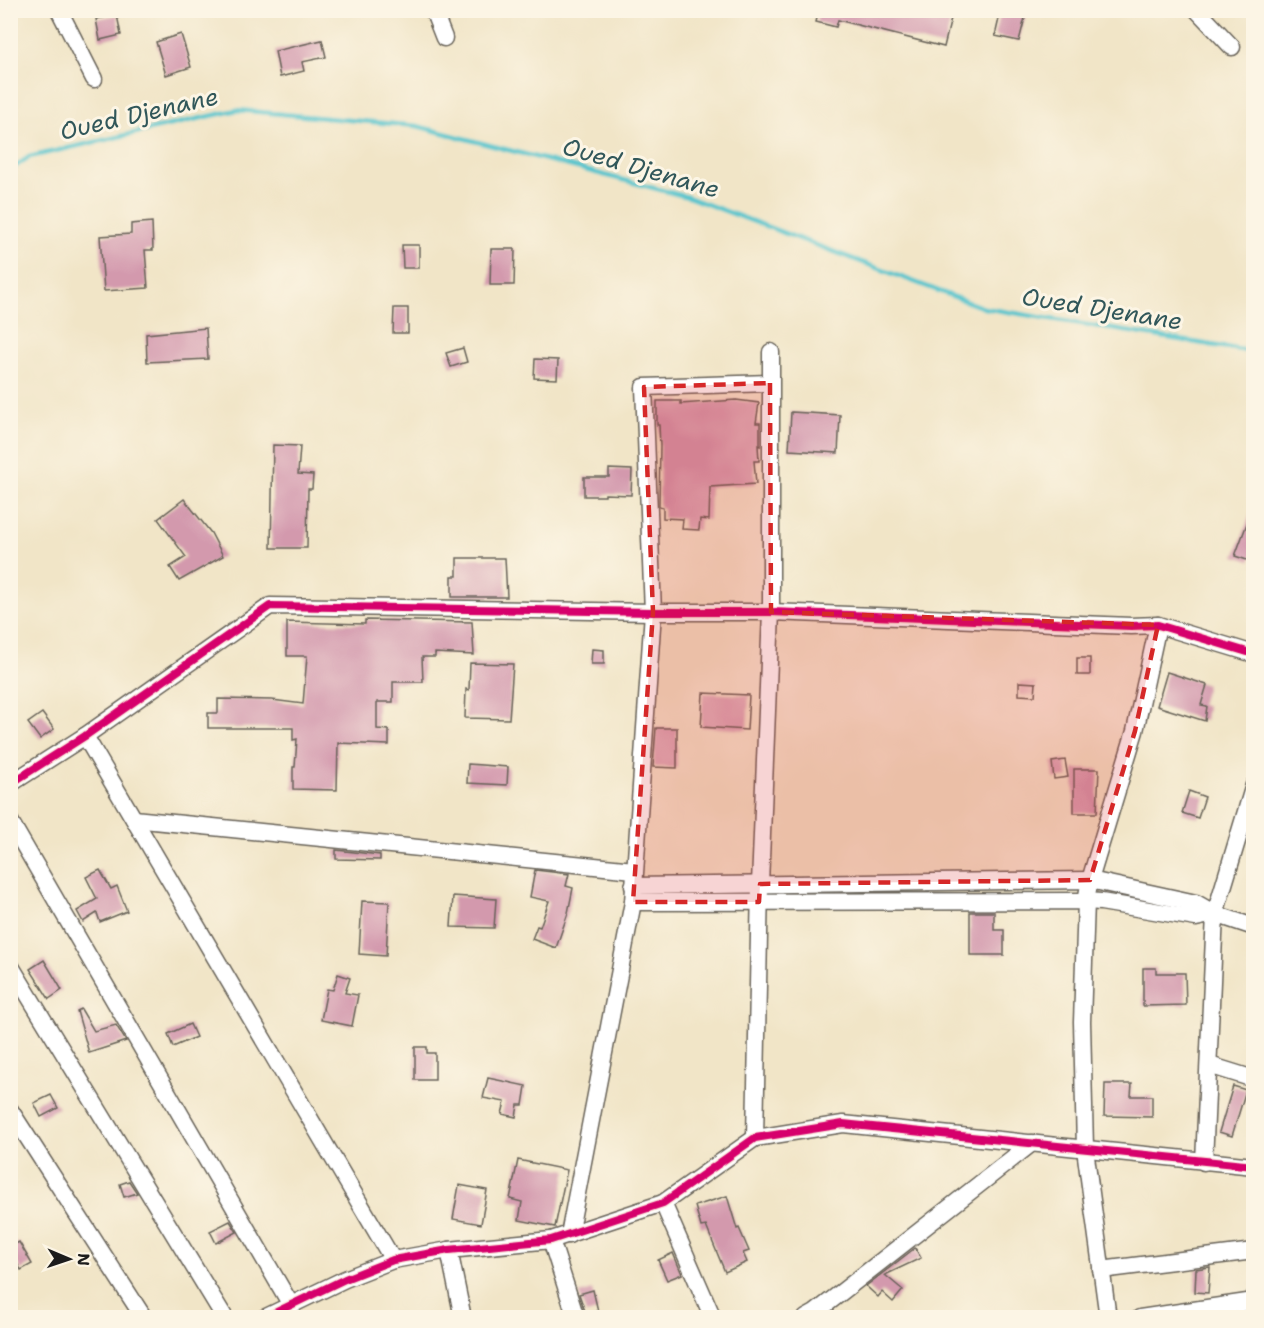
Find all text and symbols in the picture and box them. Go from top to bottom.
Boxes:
water label: Oued Djenane [57,80,221,148]
water label: Oued Djenane [559,130,723,206]
water label: Oued Djenane [1020,281,1184,337]
north arrow [39,1229,99,1289]
text: N [73,1253,94,1266]

